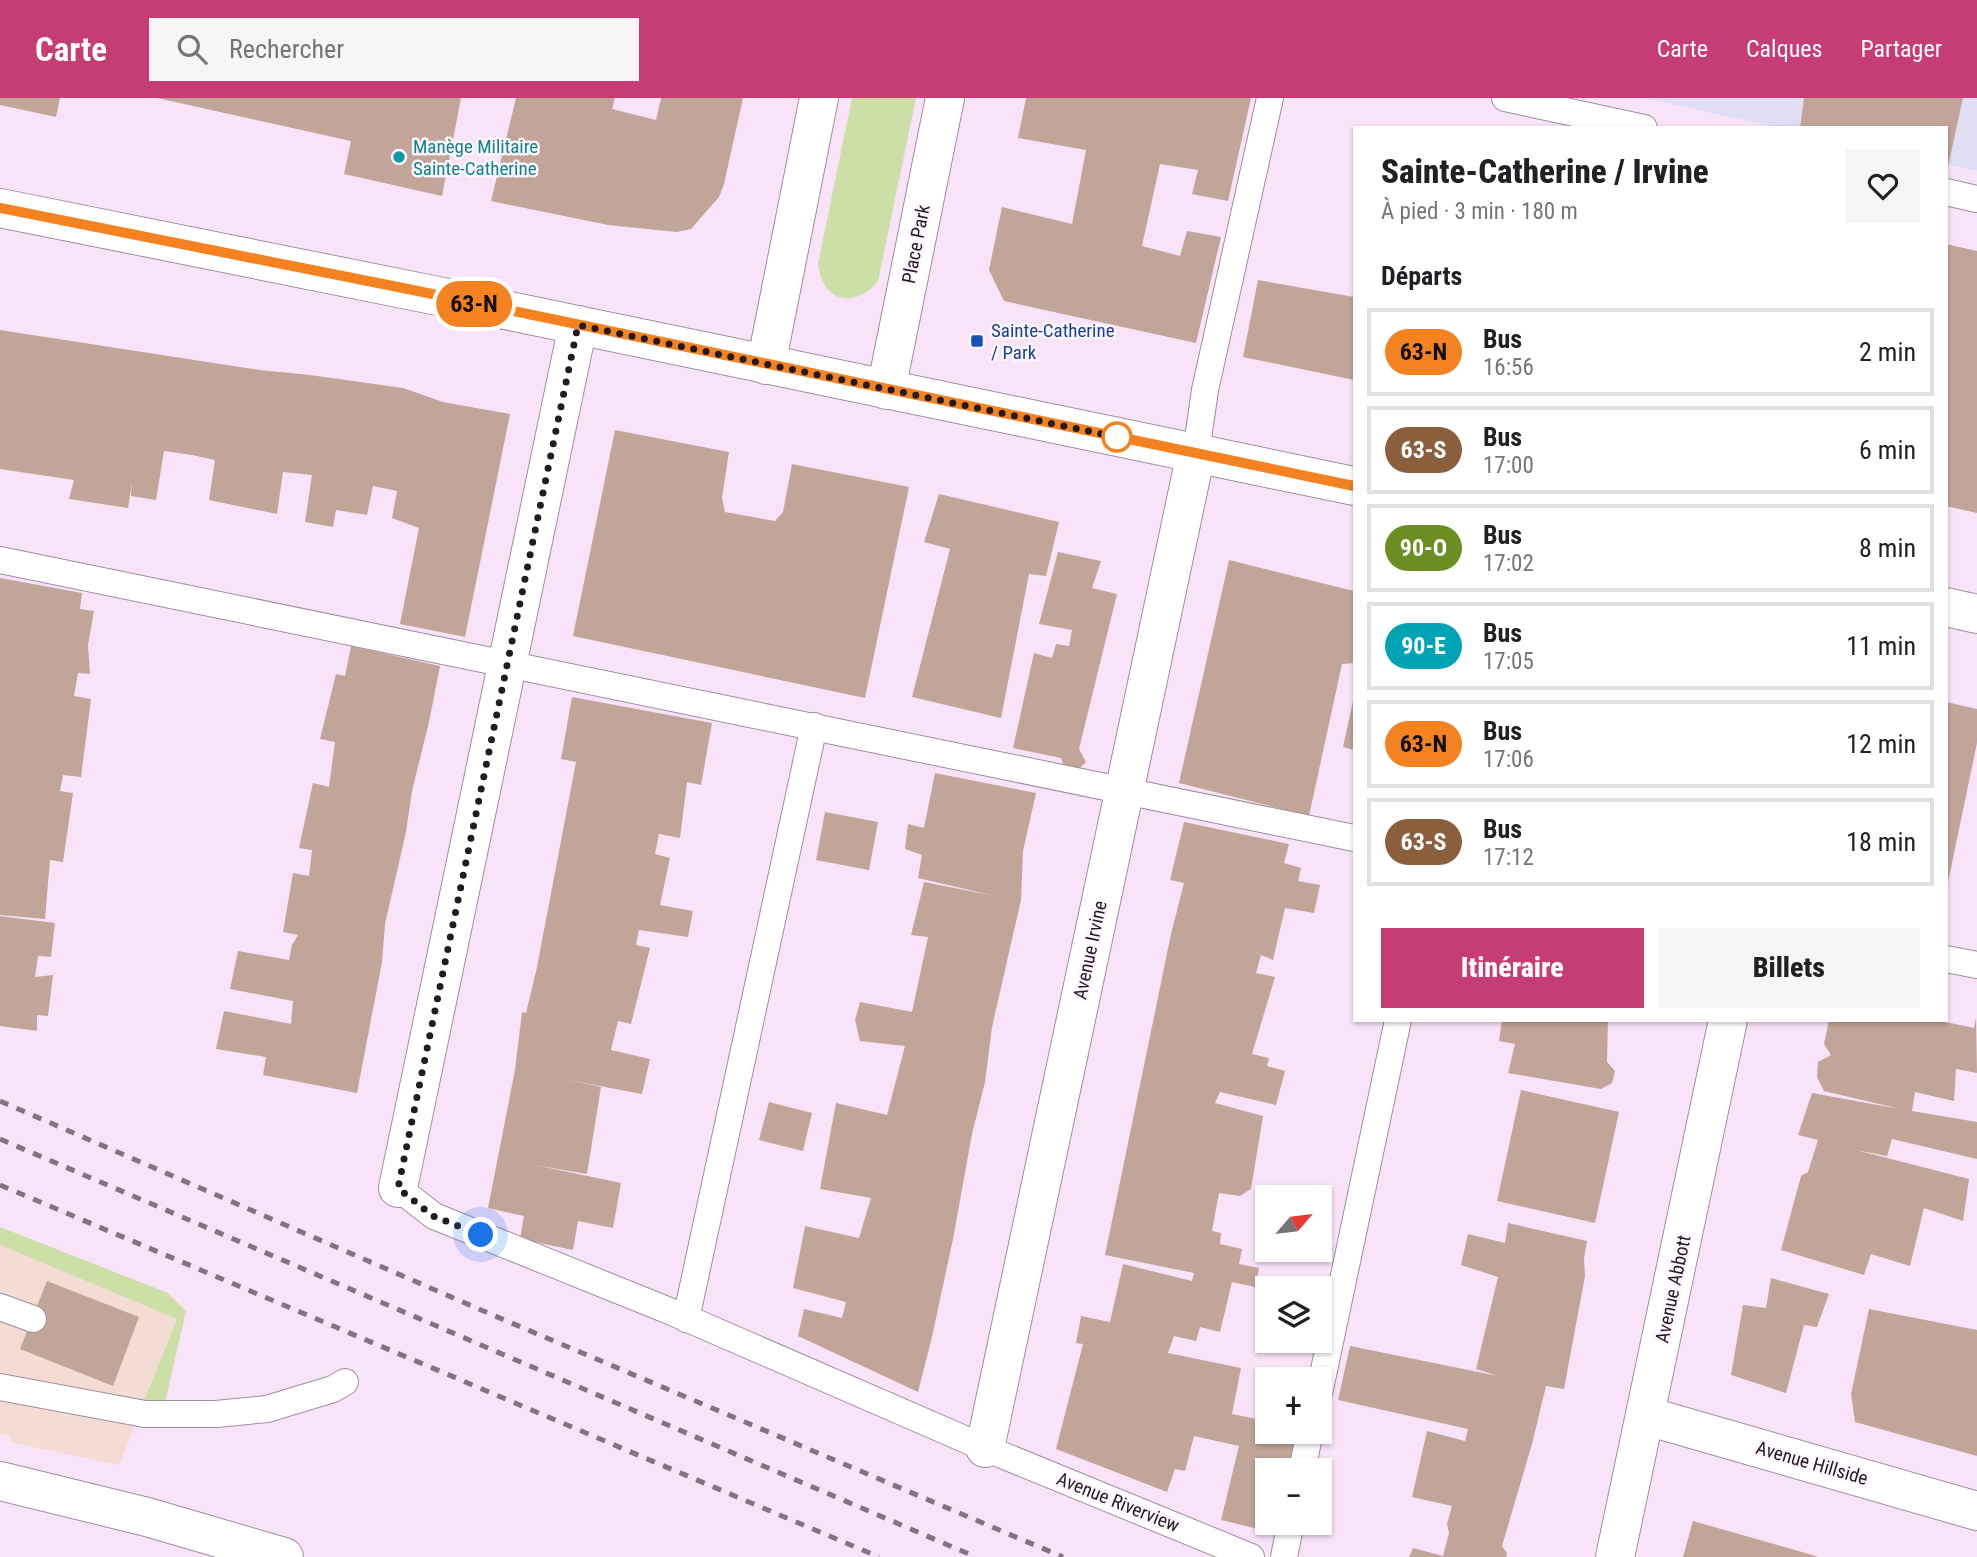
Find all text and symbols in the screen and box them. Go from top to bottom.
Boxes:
search box [149,18,639,81]
text: Carte [35,30,107,69]
icon: search [173,30,211,68]
text: Rechercher [229,34,344,64]
text: Carte [1657,35,1708,63]
text: Calques [1746,35,1822,63]
text: Partager [1860,35,1942,63]
place label: Manège Militaire Sainte-Catherine [413,135,538,180]
marker: Manège Militaire Sainte-Catherine [391,149,407,165]
button: heart [1846,149,1920,223]
text: Sainte-Catherine / Irvine [1381,152,1709,191]
text: À pied · 3 min · 180 m [1381,198,1578,225]
street label: Place Park [897,202,935,285]
text: Départs [1381,261,1462,291]
line badge: 63-N [425,281,523,327]
text: 63-N [450,290,498,318]
place label: Sainte-Catherine / Park [991,319,1115,364]
text: Bus [1483,324,1522,354]
marker: Sainte-Catherine / Park [969,333,985,349]
text: 2 min [1859,337,1916,367]
text: 63-N [1400,338,1447,366]
text: 16:56 [1483,354,1534,381]
unlabelled marker [1102,422,1132,452]
text: Bus [1483,422,1522,452]
text: 6 min [1859,435,1916,465]
text: 63-S [1401,436,1446,464]
text: 17:00 [1483,452,1534,479]
text: Bus [1483,520,1522,550]
text: 8 min [1859,533,1916,563]
text: 90-O [1400,534,1447,562]
text: 17:02 [1483,550,1534,577]
text: Bus [1483,618,1522,648]
text: 11 min [1846,631,1916,661]
text: 90-E [1401,632,1446,660]
text: 17:05 [1483,648,1534,675]
text: Bus [1483,716,1522,746]
text: 12 min [1846,729,1916,759]
text: 63-N [1400,730,1447,758]
text: 17:06 [1483,746,1534,773]
text: Bus [1483,814,1522,844]
text: 18 min [1846,827,1916,857]
text: 63-S [1401,828,1446,856]
text: 17:12 [1483,844,1534,871]
street label: Avenue Irvine [1068,898,1112,1001]
button: Itinéraire [1381,928,1644,1008]
button: Billets [1658,928,1920,1008]
north arrow [1255,1185,1332,1262]
map controls [1255,1185,1332,1535]
your location [463,1217,498,1252]
street label: Avenue Abbott [1650,1233,1696,1345]
button: layers [1255,1276,1332,1353]
button: + [1255,1367,1332,1444]
street label: Avenue Hillside [1753,1436,1871,1490]
button: − [1255,1458,1332,1535]
street label: Avenue Riverview [1053,1467,1183,1537]

